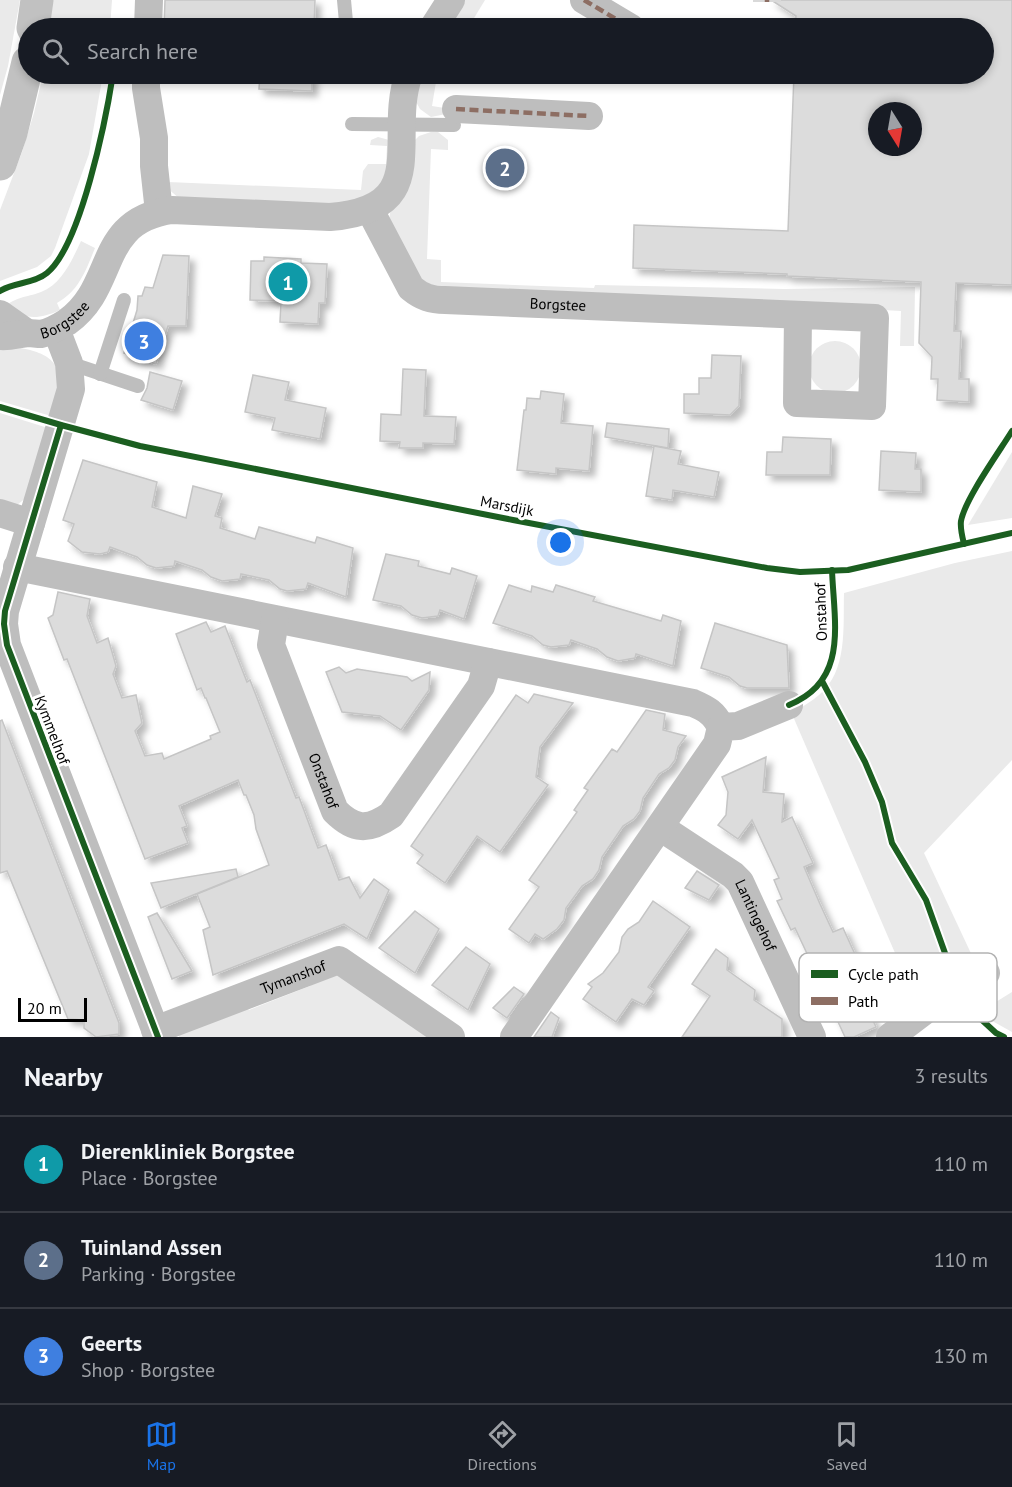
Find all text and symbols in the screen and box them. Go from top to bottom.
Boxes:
search box [18,18,994,84]
icon: search [39,35,72,68]
text: Search here [87,37,198,65]
north arrow [868,102,922,156]
pin: 2 [486,146,524,190]
pin: 1 [268,260,308,304]
street label: Borgstee [529,294,586,315]
street label: Borgstee [38,297,93,343]
pin: 3 [124,318,164,364]
street label: Marsdijk [479,491,536,520]
your location [546,528,575,557]
street label: Onstahof [810,581,831,641]
street label: Kymmelhof [31,693,75,768]
street label: Onstahof [305,750,344,812]
street label: Lantingehof [731,876,781,955]
legend [799,953,997,1022]
street label: Tymanshof [258,955,330,998]
text: Cycle path [848,964,919,984]
text: Path [848,991,879,1011]
scale bar [18,995,87,1022]
text: 20 m [27,998,62,1018]
text: Nearby [24,1060,102,1093]
text: 3 results [915,1063,988,1089]
text: Dierenkliniek Borgstee [81,1137,295,1165]
text: 1 [38,1151,49,1177]
text: 110 m [934,1151,988,1177]
text: Place · Borgstee [81,1165,218,1191]
text: Tuinland Assen [81,1233,222,1261]
text: 2 [38,1247,49,1273]
text: 110 m [934,1247,988,1273]
text: Parking · Borgstee [81,1261,236,1287]
text: Geerts [81,1329,142,1357]
text: 3 [38,1343,49,1369]
text: 130 m [934,1343,988,1369]
text: Shop · Borgstee [81,1357,215,1383]
tab: Map [145,1418,178,1474]
tab: Directions [468,1418,537,1474]
tab: Saved [826,1418,867,1474]

